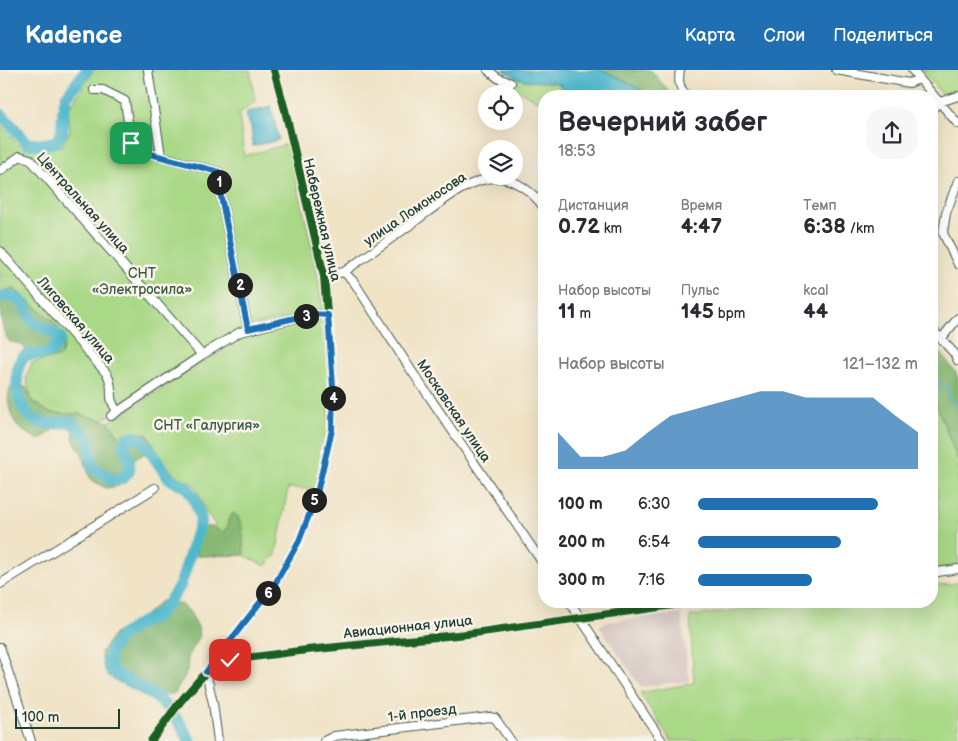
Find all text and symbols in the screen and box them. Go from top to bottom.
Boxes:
text: Kadence [25,21,122,50]
text: Карта [685,25,735,46]
text: Слои [763,25,805,46]
text: Поделиться [833,25,933,46]
map controls [478,85,523,185]
button: locate [478,85,523,130]
text: Вечерний забег [558,106,767,139]
button: share [866,107,918,159]
pin [110,122,152,164]
icon: arrive [117,129,145,157]
button: layers [478,140,523,185]
text: 18:53 [558,142,596,161]
street label: Центральная улица [33,149,133,258]
street label: Набережная улица [300,157,345,284]
street label: улица Ломоносова [360,168,470,250]
pin: 1 [206,170,232,194]
text: 1 [217,174,222,191]
text: Дистанция [558,197,629,214]
text: Время [681,197,722,214]
text: Темп [803,197,837,214]
text: 0.72 [558,214,600,239]
text: 4:47 [681,214,722,239]
text: 6:38 [803,214,846,239]
text: km [600,220,622,237]
text: /km [846,220,875,237]
park label: СНТ «Электросила» [92,265,192,298]
street label: Лиговская улица [33,272,119,367]
pin: 2 [228,272,252,298]
text: 2 [236,277,245,294]
text: Набор высоты [558,282,651,299]
text: Пульс [681,282,719,299]
text: kcal [803,282,828,299]
text: 11 [558,299,576,324]
text: 145 [681,299,714,324]
text: 44 [803,299,828,324]
pin: 3 [294,304,318,328]
text: m [576,305,591,322]
text: bpm [714,305,745,322]
text: 3 [302,308,311,325]
text: Набор высоты [558,355,665,374]
text: 121–132 m [843,355,918,374]
street label: Московская улица [413,356,495,466]
pin: 4 [320,386,346,410]
text: 4 [329,390,338,407]
park label: СНТ «Галургия» [154,417,260,434]
pin: 5 [302,488,326,512]
text: 5 [310,492,319,509]
text: 100 m [558,495,603,514]
text: 6:30 [638,495,670,514]
text: 200 m [558,533,605,552]
text: 6:54 [638,533,670,552]
text: 300 m [558,571,605,590]
text: 7:16 [638,571,665,590]
pin: 6 [256,580,280,606]
text: 6 [264,585,273,602]
street label: Авиационная улица [342,612,474,642]
pin [209,639,251,681]
icon: check [216,646,244,674]
street label: 1-й проезд [387,700,458,726]
scale bar [15,706,120,729]
text: 100 m [22,709,59,726]

